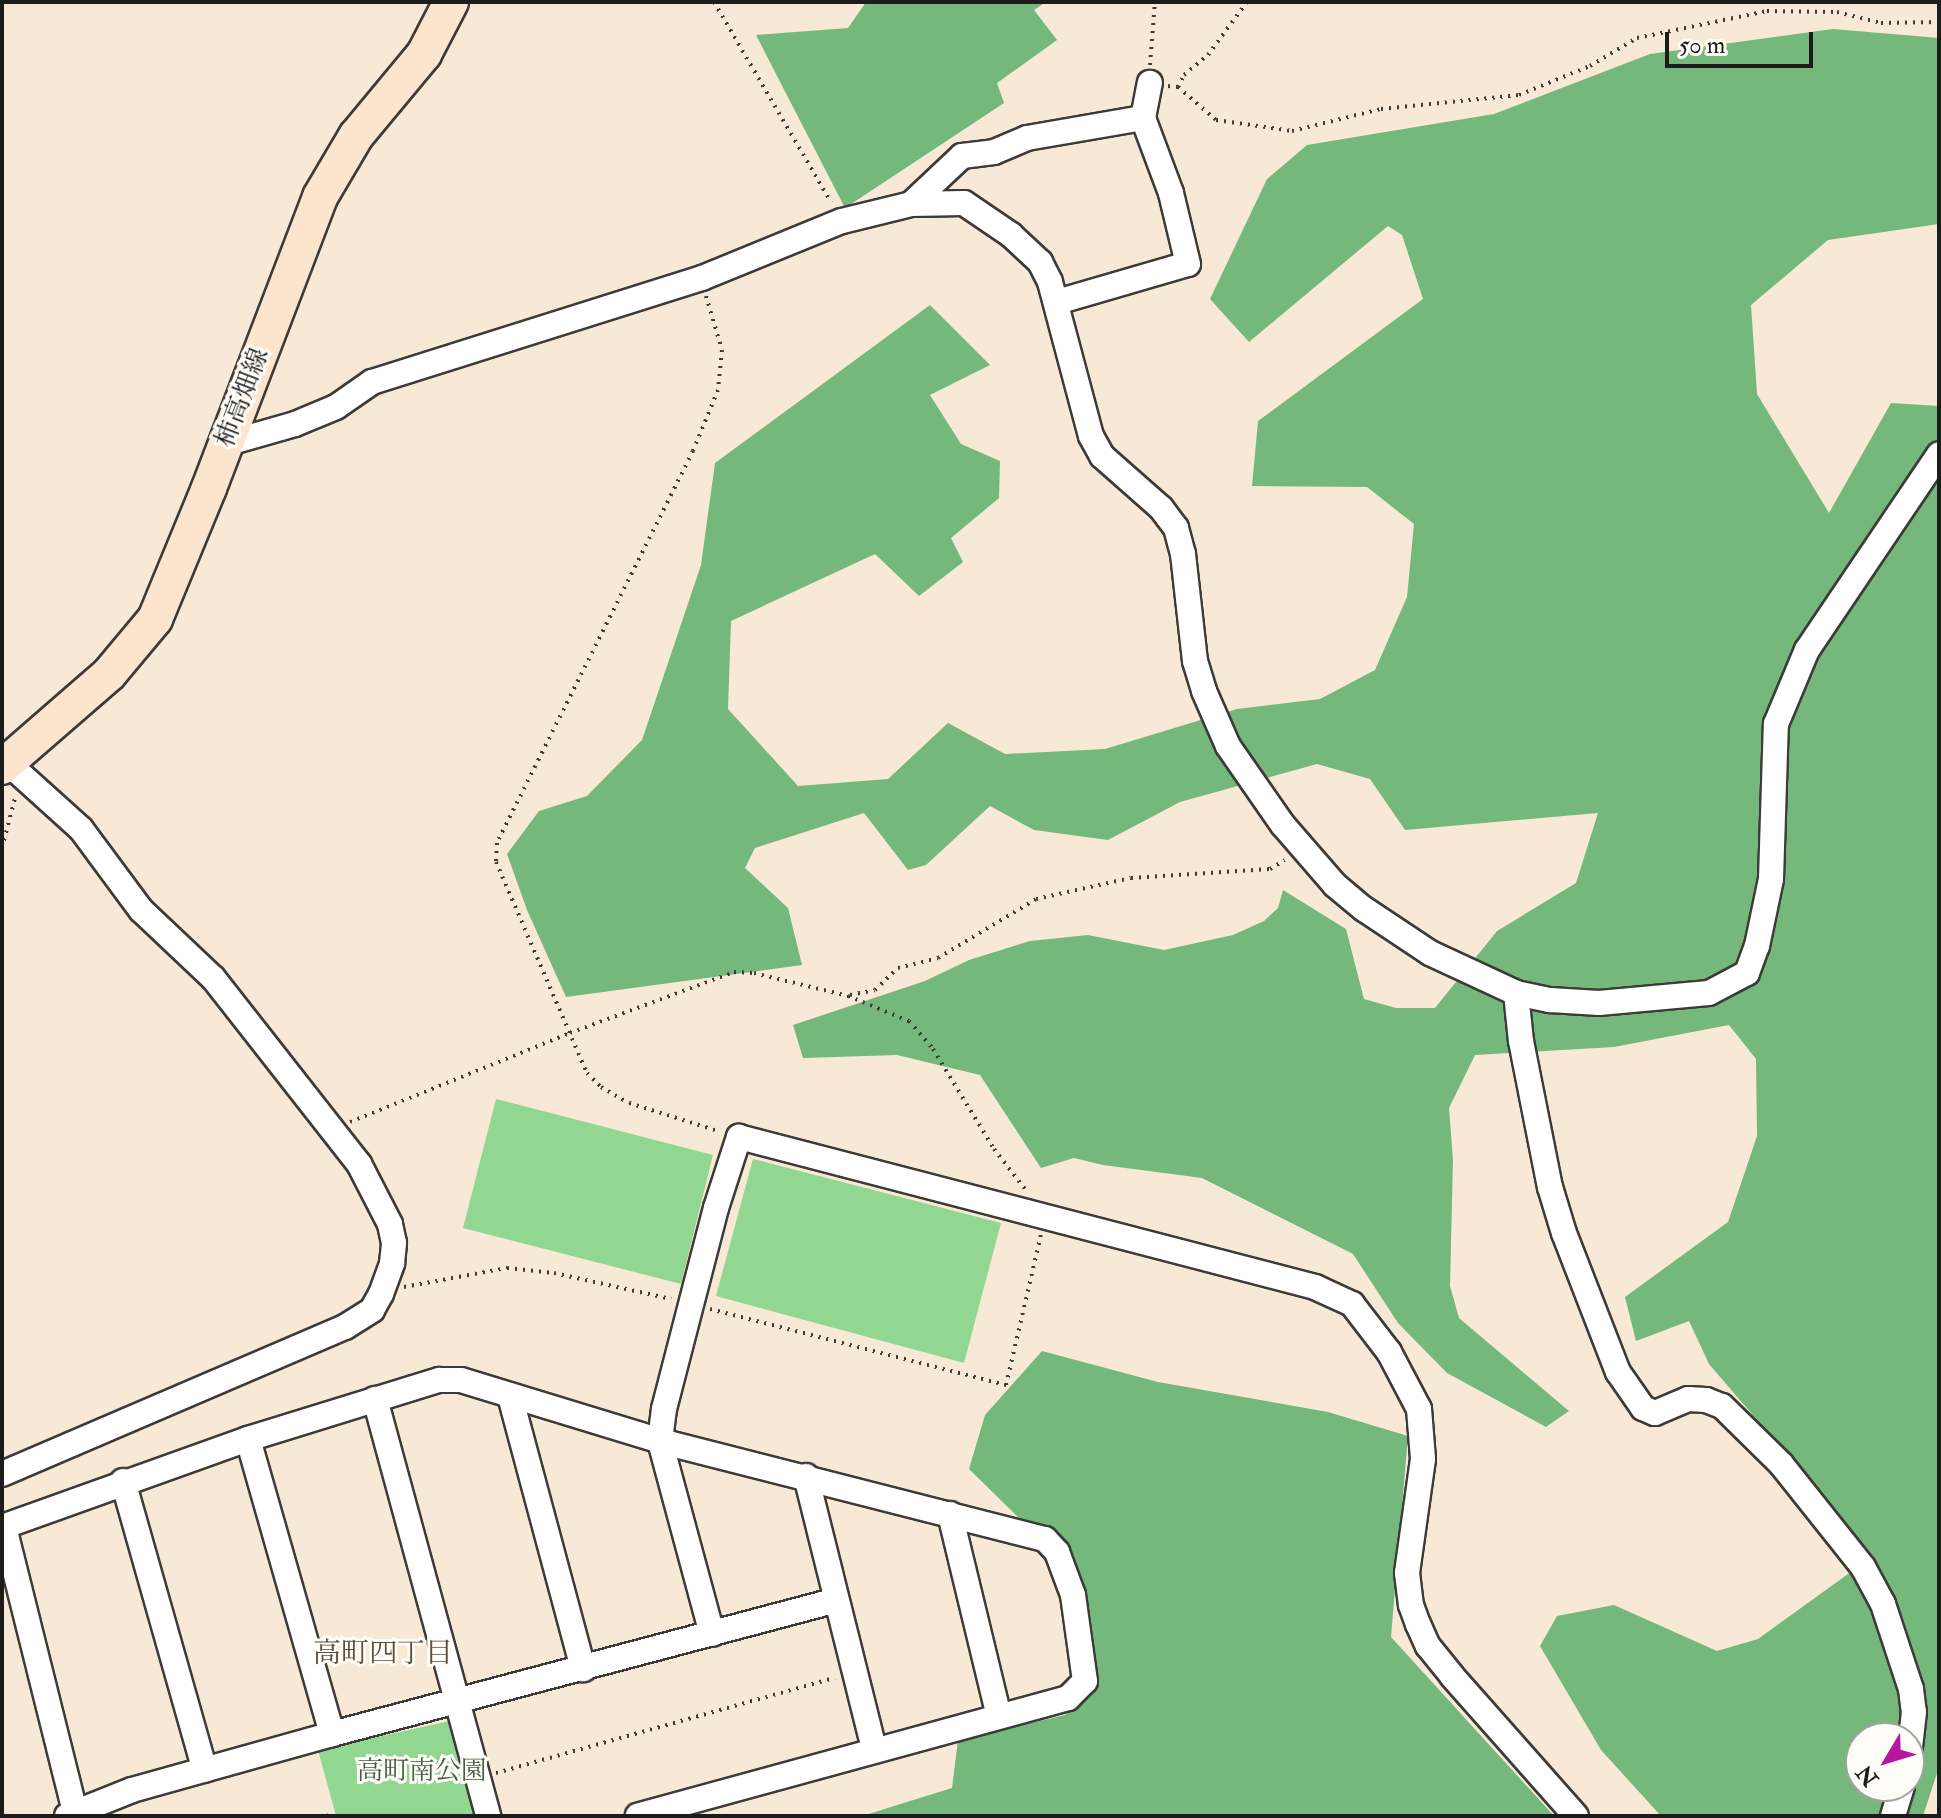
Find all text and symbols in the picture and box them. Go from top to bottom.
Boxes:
scale bar [1669,16,1817,66]
text: 50 m [1679,30,1725,61]
street label: 柿高畑線 [210,344,276,452]
district label: 高町四丁目 [313,1637,453,1671]
north arrow [1845,1722,1925,1802]
park label: 高町南公園 [357,1756,487,1788]
text: N [1851,1759,1885,1792]

